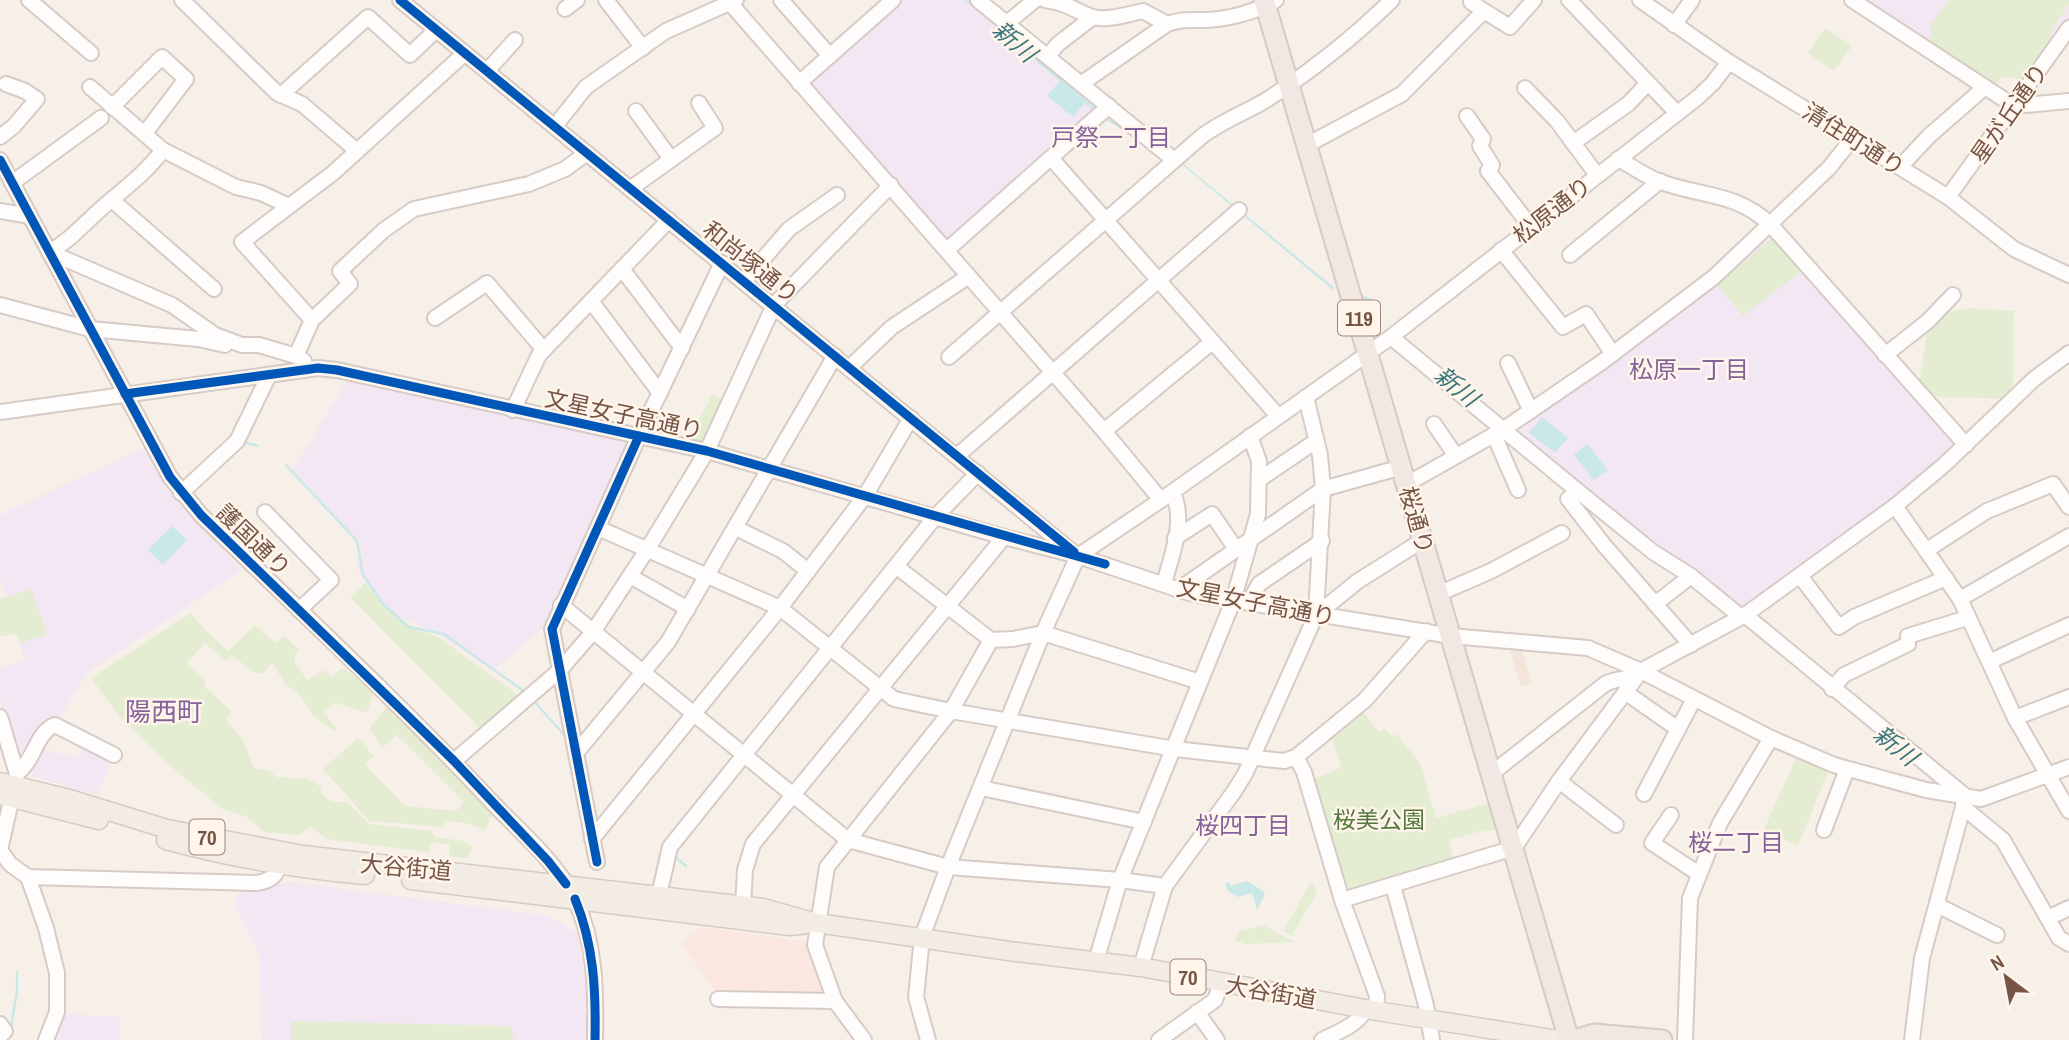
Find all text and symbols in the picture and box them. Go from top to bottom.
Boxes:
water label: 新川 [986,13,1046,71]
street label: 星が丘通り [1963,57,2055,169]
street label: 清住町通り [1797,95,1911,183]
district label: 戸祭一丁目 [1051,121,1171,153]
street label: 松原通り [1506,169,1598,251]
street label: 和尚塚通り [697,214,805,310]
road number: 119 [1338,300,1380,336]
district label: 松原一丁目 [1629,353,1749,385]
water label: 新川 [1428,358,1488,415]
street label: 文星女子高通り [542,382,706,446]
street label: 桜通り [1393,483,1441,557]
street label: 護国通り [210,497,298,583]
street label: 文星女子高通り [1174,571,1338,633]
district label: 陽西町 [125,694,203,729]
water label: 新川 [1867,717,1927,774]
park label: 桜美公園 [1333,804,1425,835]
district label: 桜四丁目 [1195,809,1291,841]
road number: 70 [190,820,224,854]
district label: 桜二丁目 [1688,826,1784,858]
street label: 大谷街道 [359,848,453,886]
north arrow [1971,942,2041,1012]
text: N [1985,949,2009,977]
road number: 70 [1170,960,1206,995]
street label: 大谷街道 [1223,969,1319,1015]

